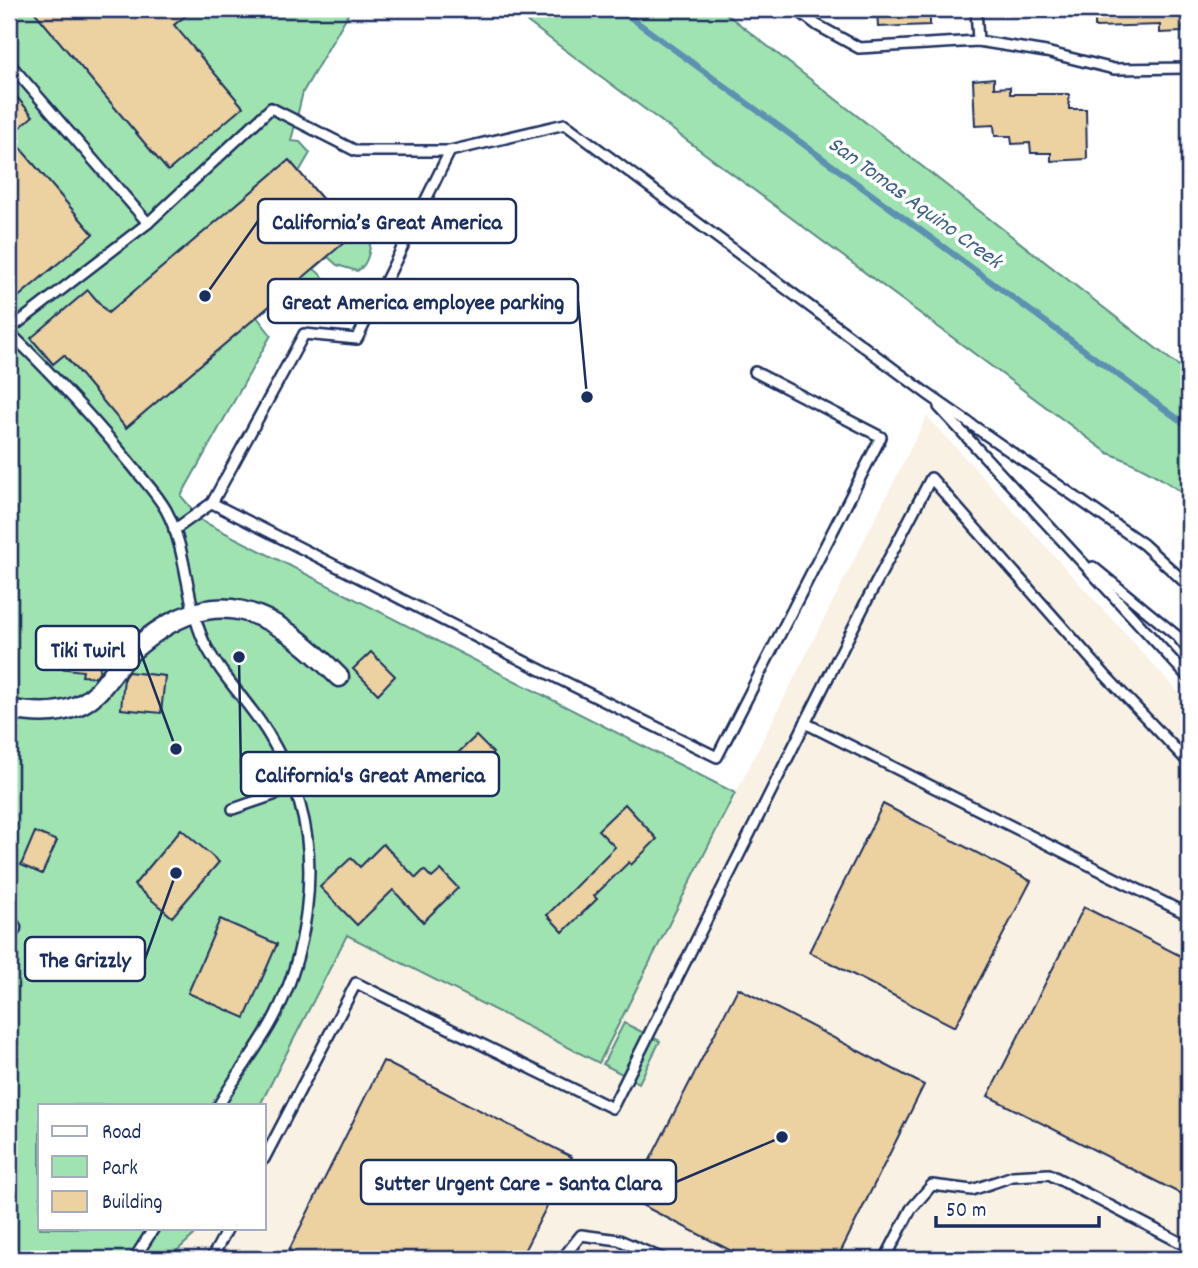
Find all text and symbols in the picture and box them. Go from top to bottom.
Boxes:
water label: San Tomas Aquino Creek [820,129,1010,280]
callout: California’s Great America [258,199,516,243]
text: California’s Great America [272,208,503,241]
callout: Great America employee parking [268,279,578,323]
text: Great America employee parking [282,288,564,321]
callout: Tiki Twirl [36,626,139,670]
text: Tiki Twirl [51,636,126,669]
callout: California's Great America [241,752,499,796]
text: California's Great America [255,761,486,794]
callout: The Grizzly [25,937,145,981]
text: The Grizzly [39,946,133,979]
legend [38,1104,266,1230]
text: Road [102,1119,141,1149]
text: Park [102,1155,138,1185]
callout: Sutter Urgent Care - Santa Clara [361,1160,676,1204]
text: Sutter Urgent Care - Santa Clara [374,1169,663,1202]
scale bar [936,1184,1098,1228]
text: Building [102,1189,162,1219]
text: 50 m [946,1197,986,1227]

